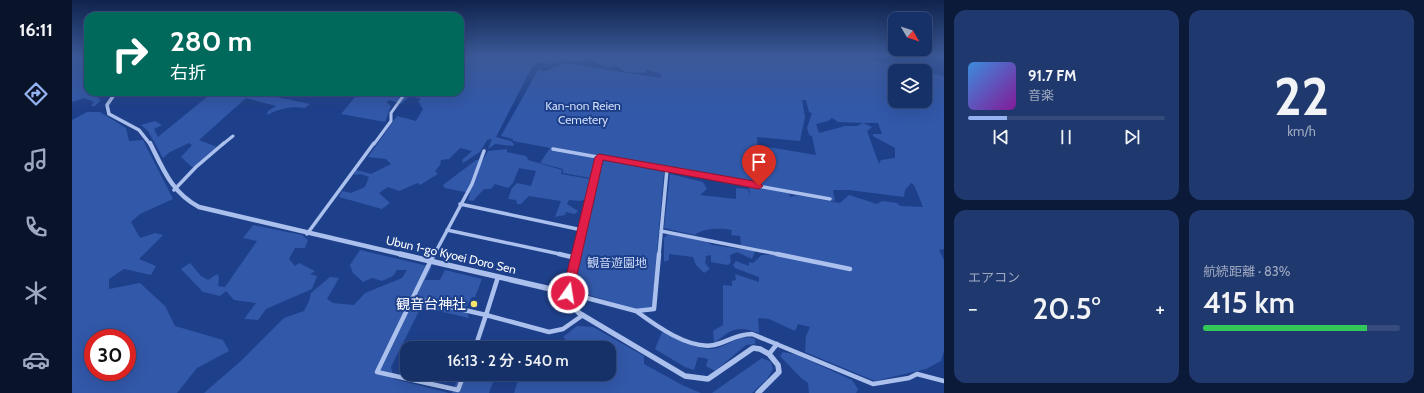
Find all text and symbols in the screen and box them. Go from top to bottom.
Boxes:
north arrow [888,12,932,56]
map controls [888,12,932,108]
text: 16:11 [19,19,53,41]
text: 280 m [170,24,252,58]
icon: right [104,28,156,80]
text: 右折 [170,62,206,84]
button: layers [888,64,932,108]
text: 22 [1274,65,1329,128]
text: 91.7 FM [1028,67,1076,85]
icon: directions [22,80,50,108]
text: 音楽 [1028,87,1054,103]
park label: Kan-non Reien Cemetery [545,98,621,127]
text: km/h [1287,123,1316,139]
icon: previous [990,126,1012,148]
icon: pause [1055,126,1077,148]
icon: next [1121,126,1143,148]
pin [742,145,776,186]
icon: music [22,146,50,174]
icon: arrive [748,151,770,173]
icon: phone [22,213,50,241]
street label: Ubun 1-go Kyoei Doro Sen [384,232,518,277]
park label: 観音遊園地 [587,255,647,270]
text: 航続距離 · 83% [1203,263,1291,279]
text: エアコン [968,269,1020,285]
position arrow [547,272,589,314]
icon: climate [22,279,50,307]
text: 415 km [1203,284,1295,321]
text: 20.5° [1033,290,1100,327]
place label: 観音台神社 [396,295,466,313]
text: − [968,295,978,322]
text: + [1155,295,1165,322]
marker: 観音台神社 [469,299,479,309]
speed limit sign: 30 [84,329,136,381]
icon: car [22,346,50,374]
text: 16:13 · 2 分 · 540 m [447,352,569,370]

